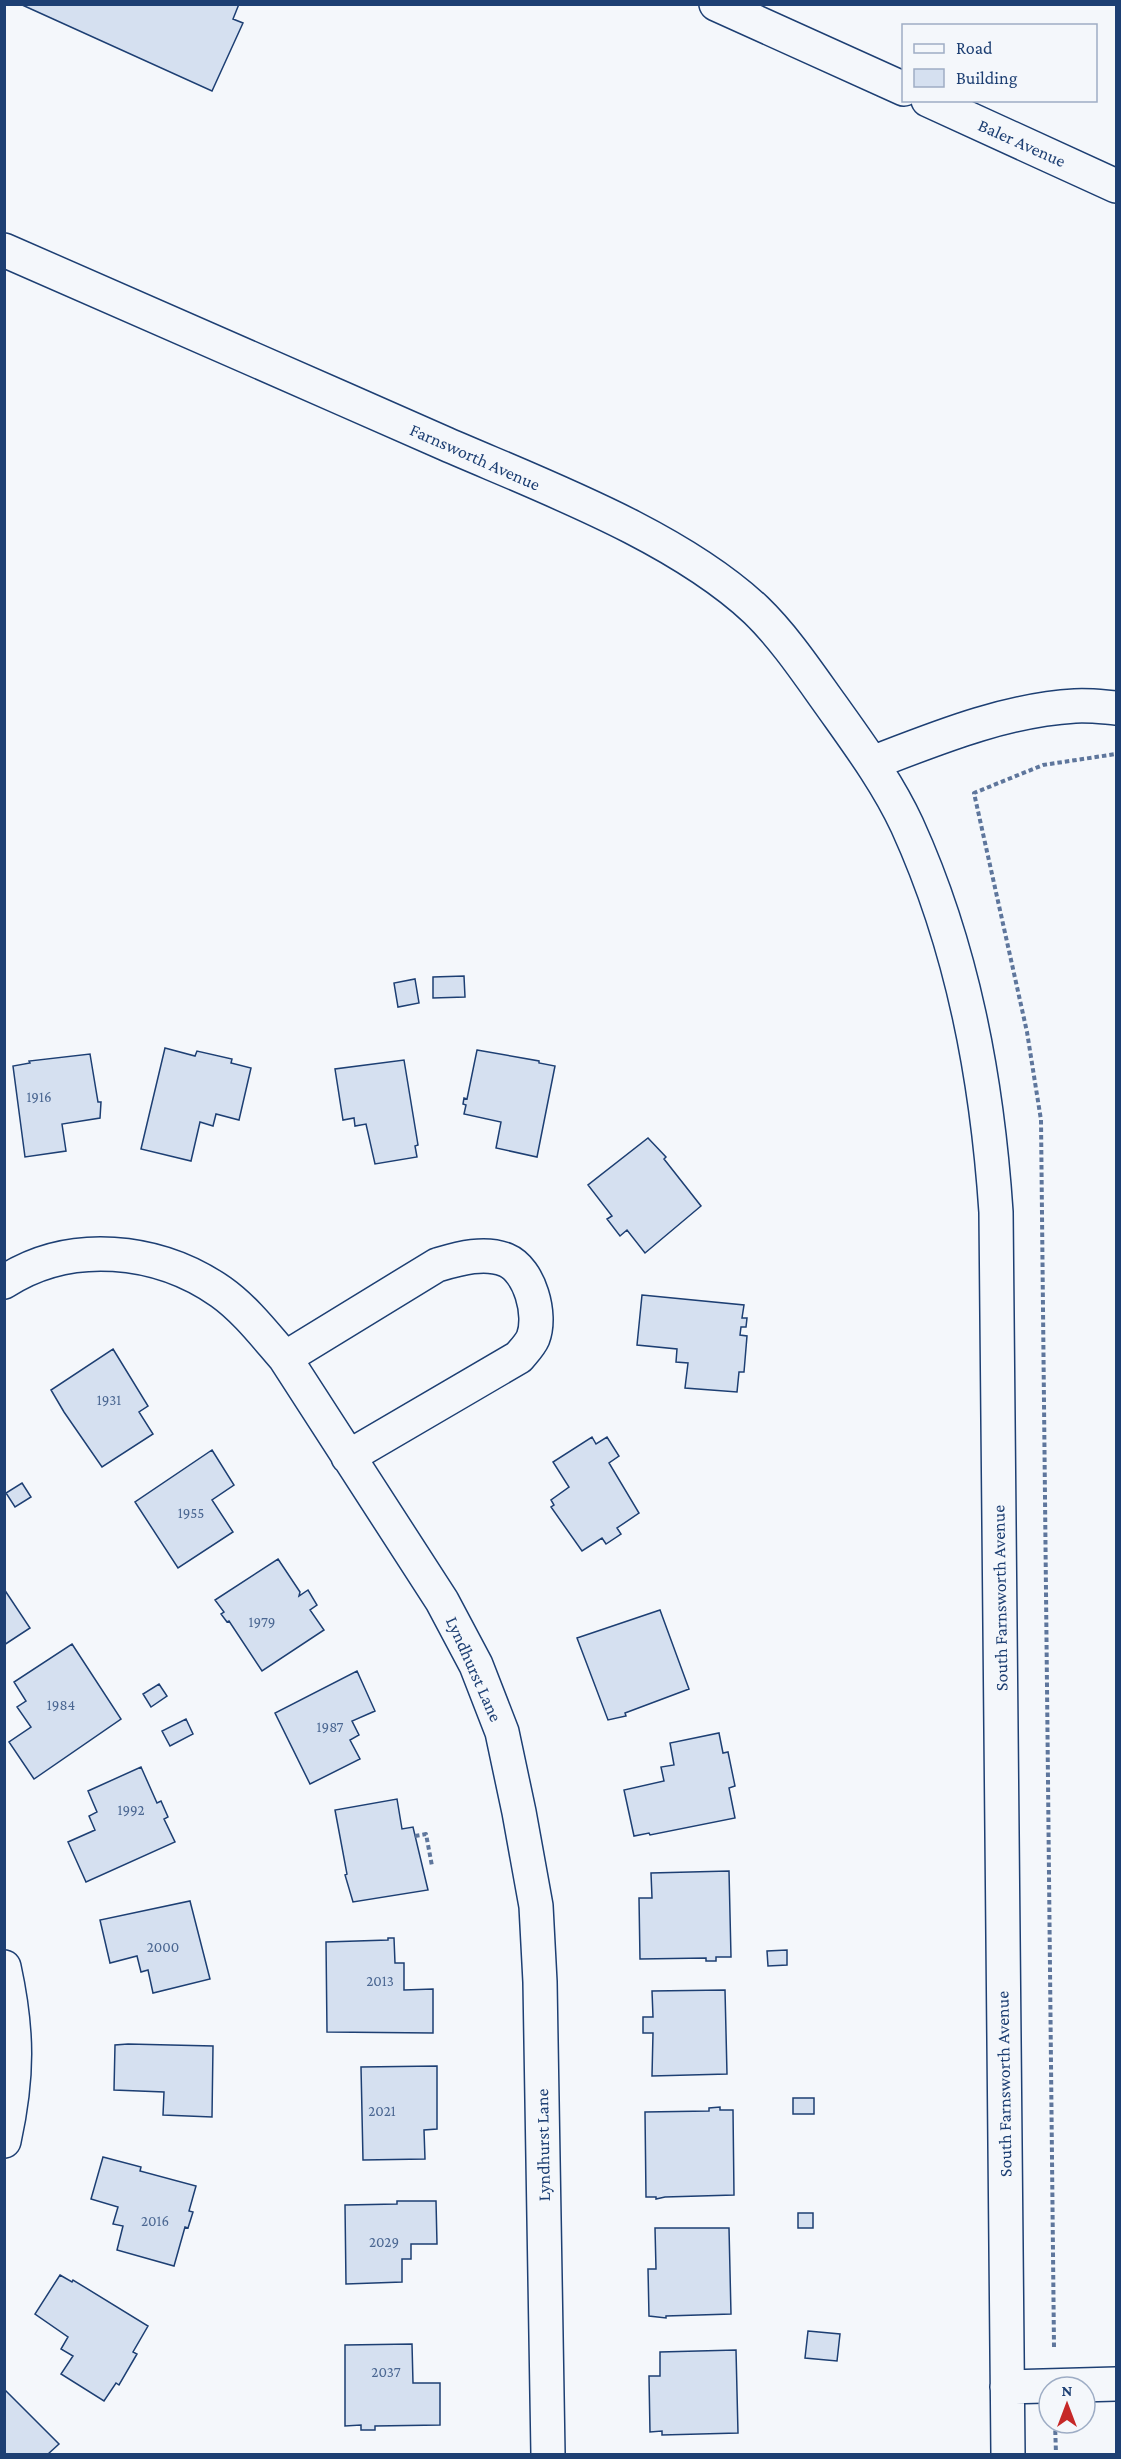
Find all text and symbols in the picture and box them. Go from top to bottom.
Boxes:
legend [902,24,1097,102]
text: Road [956,38,993,58]
text: Building [956,68,1018,88]
street label: Baler Avenue [975,115,1069,171]
street label: Farnsworth Avenue [407,419,543,495]
house number: 1916 [26,1089,52,1105]
house number: 1931 [97,1392,121,1408]
house number: 1955 [178,1505,204,1521]
street label: South Farnsworth Avenue [988,1505,1012,1691]
street label: Lyndhurst Lane [442,1613,506,1725]
house number: 1979 [249,1614,275,1630]
house number: 1984 [47,1697,75,1713]
house number: 1987 [317,1719,344,1735]
house number: 1992 [117,1802,145,1818]
house number: 2000 [147,1939,179,1955]
house number: 2013 [366,1973,394,1989]
street label: South Farnsworth Avenue [992,1991,1016,2177]
street label: Lyndhurst Lane [532,2088,554,2202]
house number: 2021 [368,2103,396,2119]
house number: 2016 [141,2213,169,2229]
house number: 2029 [369,2234,399,2250]
house number: 2037 [371,2364,401,2380]
north arrow [1037,2375,1097,2435]
text: N [1062,2382,1073,2399]

